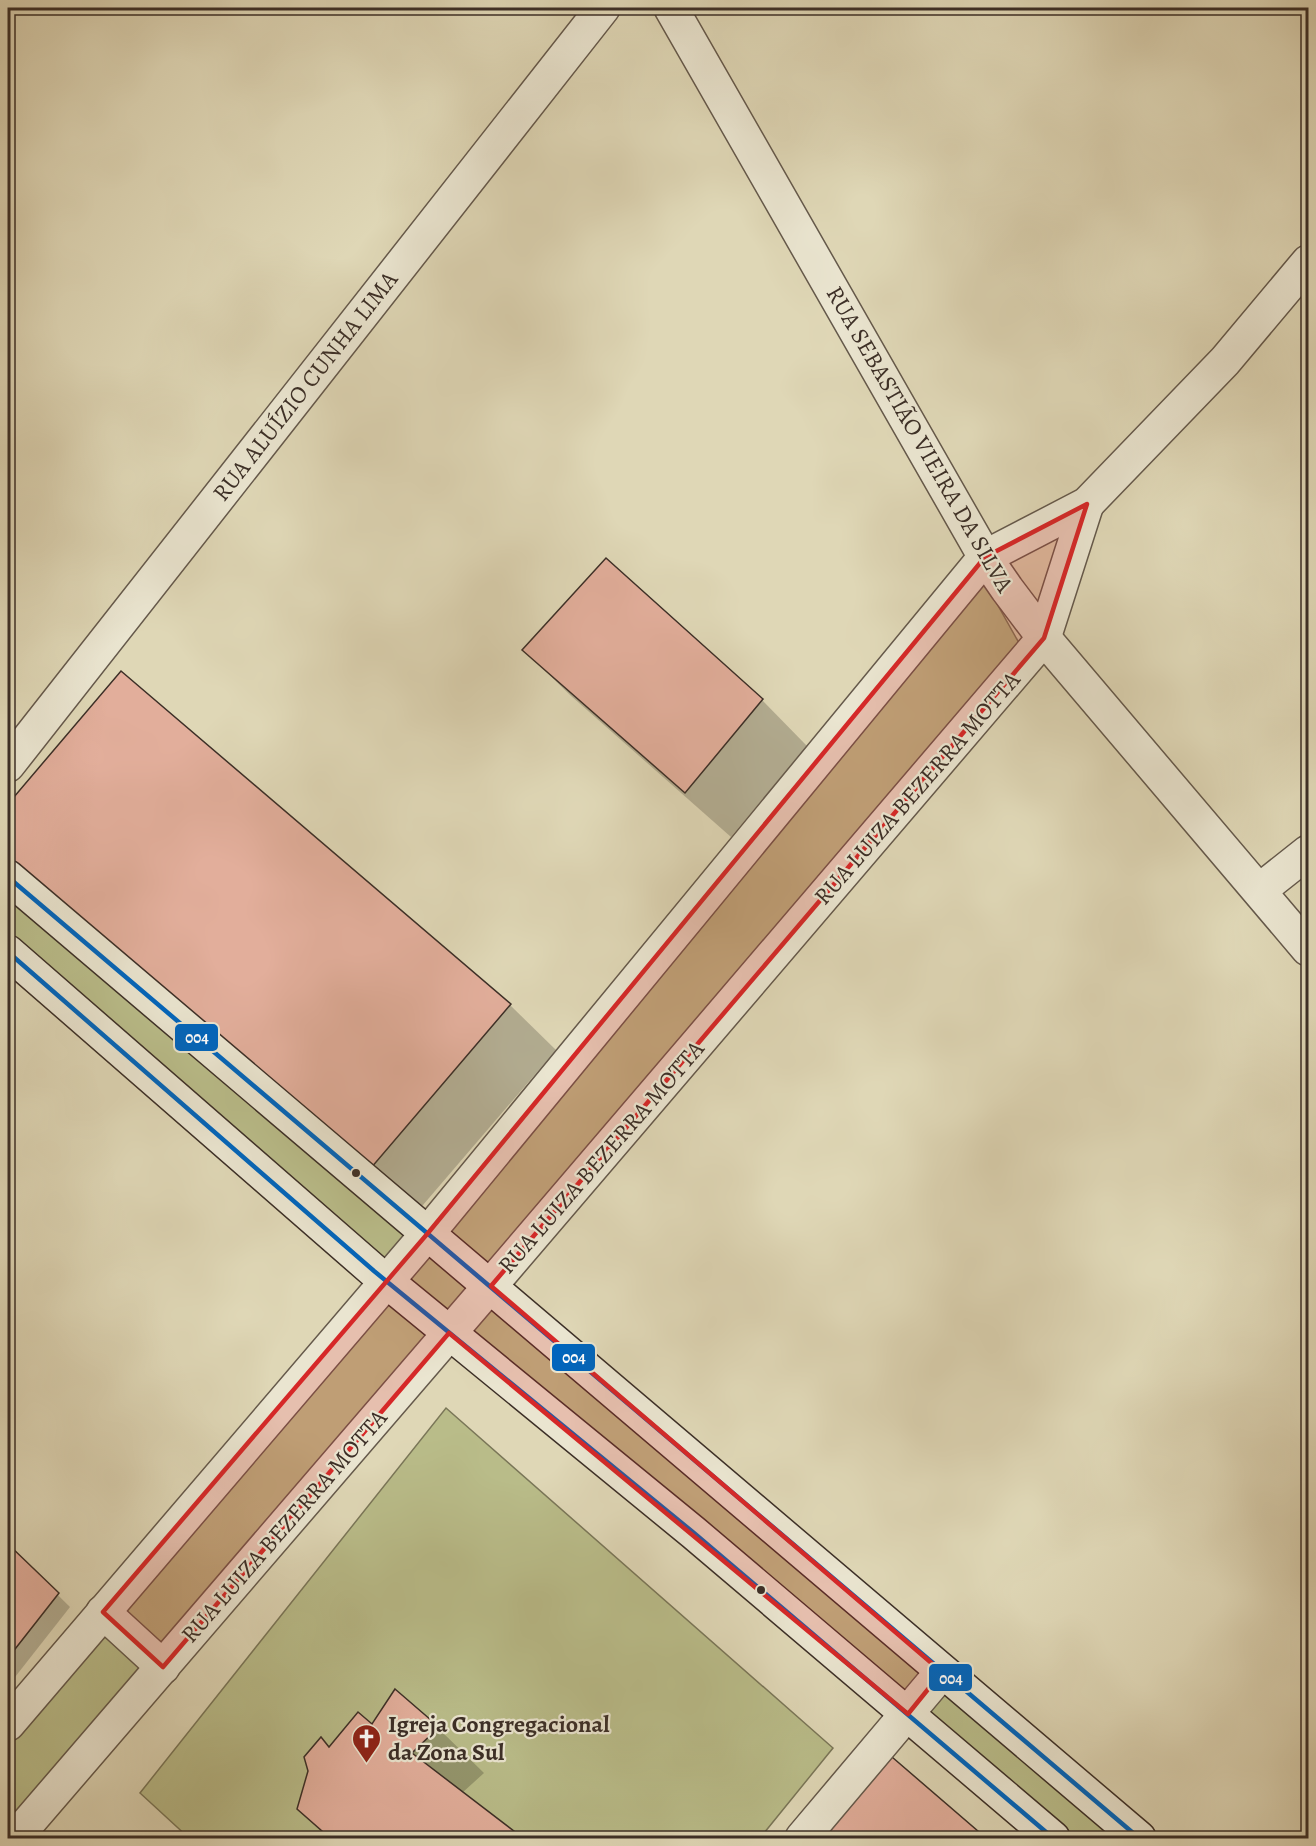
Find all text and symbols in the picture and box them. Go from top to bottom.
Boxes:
street label: RUA ALUÍZIO CUNHA LIMA [205,264,406,508]
street label: RUA SEBASTIÃO VIEIRA DA SILVA [819,280,1022,599]
street label: RUA LUIZA BEZERRA MOTTA [807,664,1028,911]
line badge: 004 [174,1023,219,1052]
text: 004 [185,1027,209,1049]
street label: RUA LUIZA BEZERRA MOTTA [491,1033,712,1280]
unlabelled marker [350,1167,362,1179]
line badge: 004 [551,1343,596,1372]
text: 004 [562,1347,586,1369]
street label: RUA LUIZA BEZERRA MOTTA [174,1402,395,1649]
unlabelled marker [755,1584,767,1596]
line badge: 004 [928,1663,973,1692]
text: 004 [939,1668,963,1690]
place label: Igreja Congregacional da Zona Sul [388,1708,610,1768]
church icon: Igreja Congregacional da Zona Sul [351,1722,383,1764]

